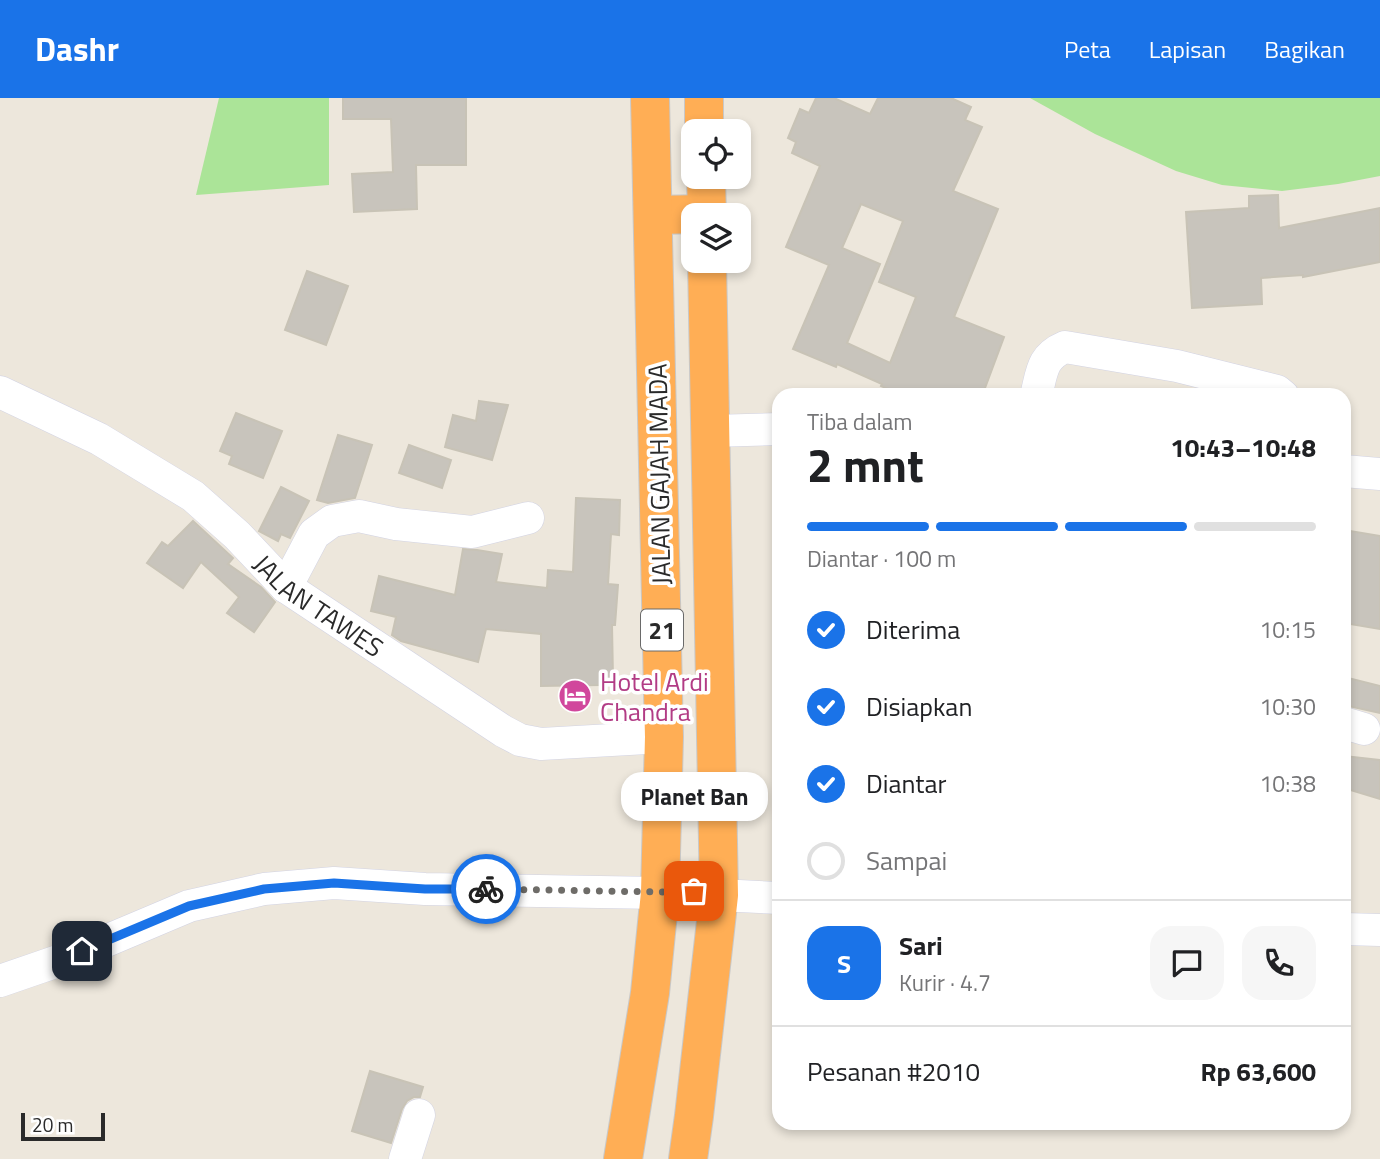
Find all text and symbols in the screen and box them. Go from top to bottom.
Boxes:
text: Dashr [35,24,119,74]
text: Peta [1064,31,1111,67]
text: Lapisan [1149,31,1226,67]
text: Bagikan [1264,31,1345,67]
map controls [681,119,751,273]
button: locate [681,119,751,189]
button: layers [681,203,751,273]
street label: JALAN GAJAH MADA [638,363,680,585]
text: Tiba dalam [807,404,913,439]
text: 10:43–10:48 [1170,428,1316,467]
text: 2 mnt [807,430,924,500]
text: Diantar · 100 m [807,541,956,576]
street label: JALAN TAWES [245,545,392,666]
road number: 21 [641,610,683,650]
text: Diterima [866,610,960,649]
icon: check [807,611,845,649]
text: 10:15 [1259,612,1316,647]
place label: Hotel Ardi Chandra [600,662,709,731]
hotel icon: Hotel Ardi Chandra [556,677,594,715]
text: Disiapkan [866,687,972,726]
icon: check [807,688,845,726]
text: 10:30 [1259,689,1316,724]
text: Diantar [866,764,947,803]
icon: check [807,765,845,803]
text: 10:38 [1259,766,1316,801]
callout: Planet Ban [620,772,768,821]
text: Planet Ban [641,779,748,814]
text: Sampai [866,841,947,880]
courier [451,854,521,924]
pin [664,861,724,921]
icon: bike [467,870,505,908]
icon: bag [675,872,713,910]
pin [52,921,112,981]
text: Sari [899,926,943,965]
button: chat [1150,926,1224,1000]
button: phone [1242,926,1316,1000]
icon: home [63,932,101,970]
text: S [837,944,851,983]
text: Kurir · 4.7 [899,965,991,1000]
text: Pesanan #2010 [807,1052,980,1091]
text: Rp 63,600 [1200,1052,1316,1091]
scale bar [21,1110,105,1142]
text: 20 m [32,1110,73,1139]

